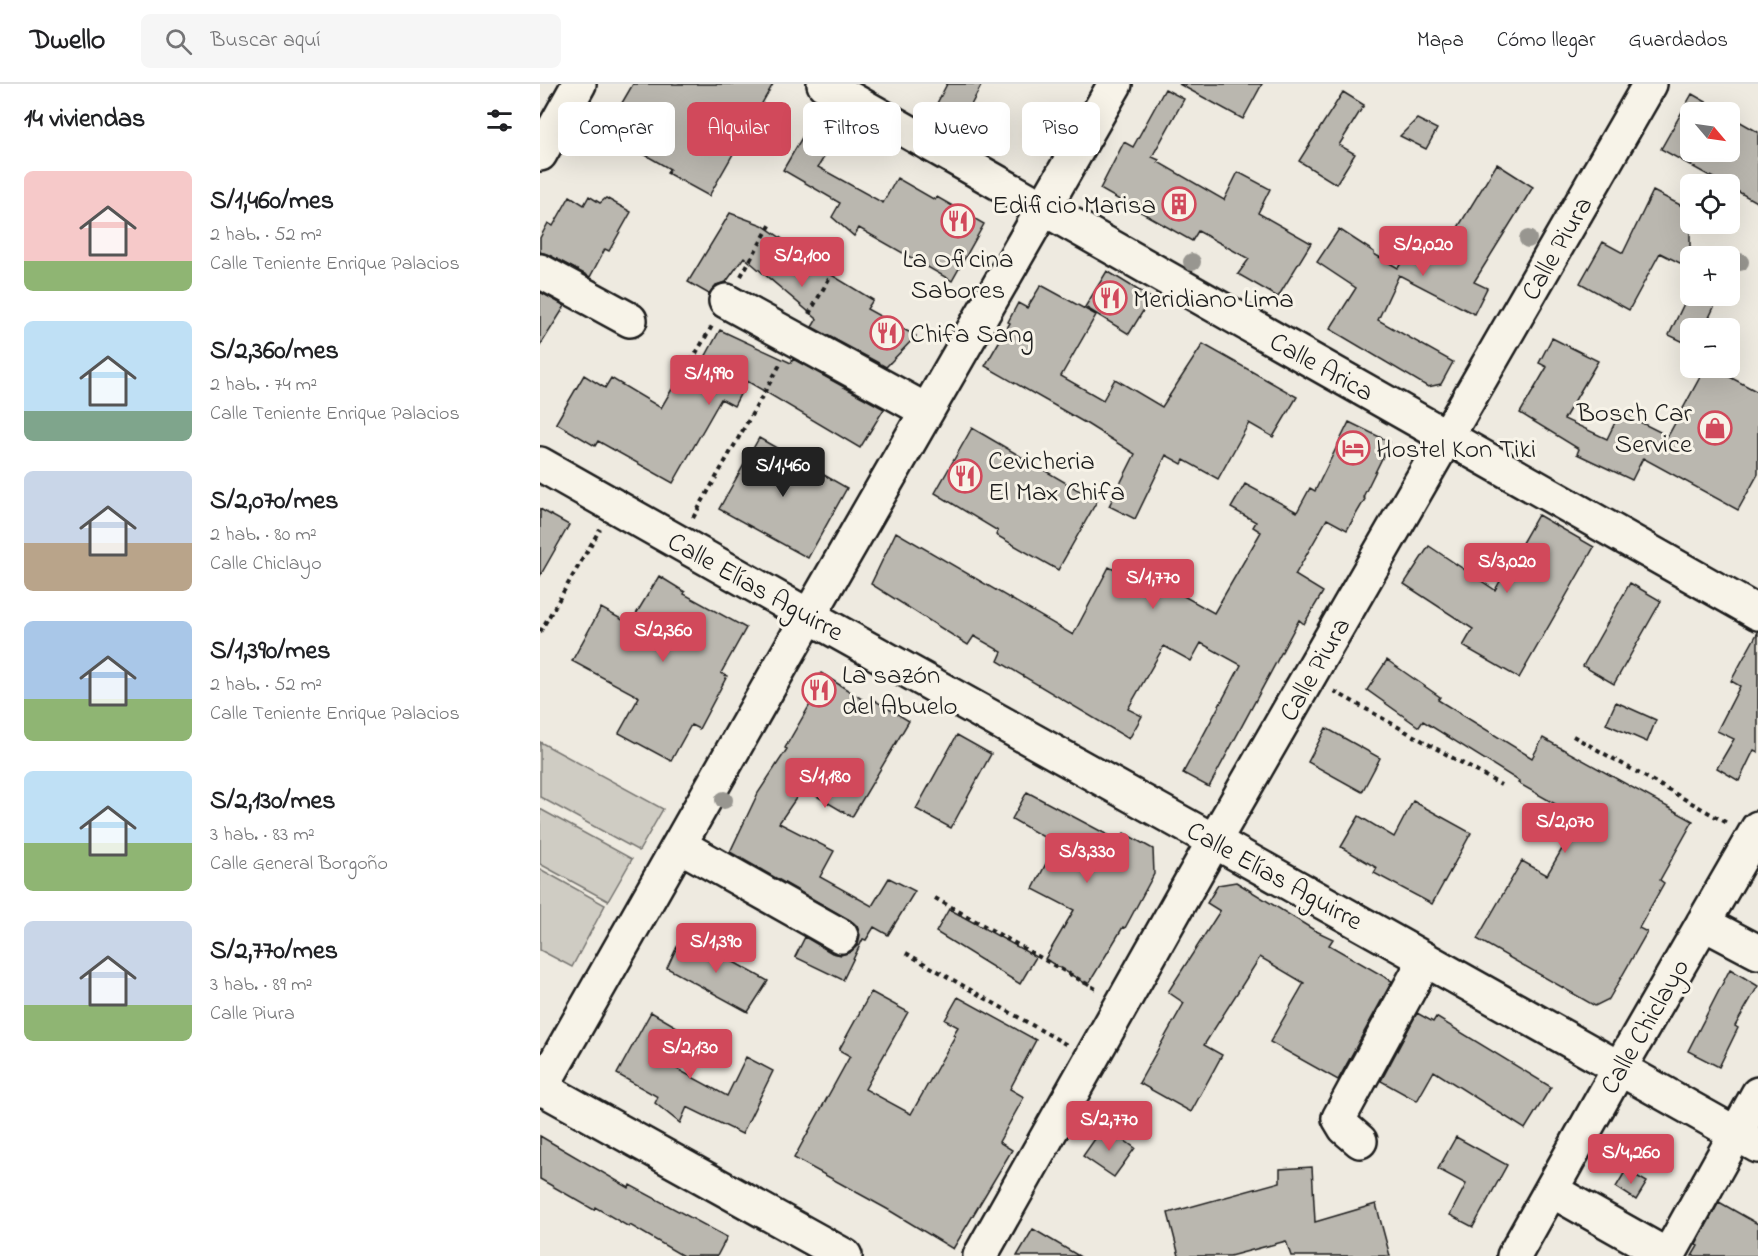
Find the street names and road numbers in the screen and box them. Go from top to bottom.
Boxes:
street label: Calle Piura [1513,190,1604,309]
street label: Calle Arica [1262,324,1380,413]
street label: Calle Elías Aguirre [660,524,851,653]
street label: Calle Piura [1271,611,1362,730]
street label: Calle Elías Aguirre [1179,813,1370,942]
street label: Calle Chiclayo [1592,952,1701,1102]

